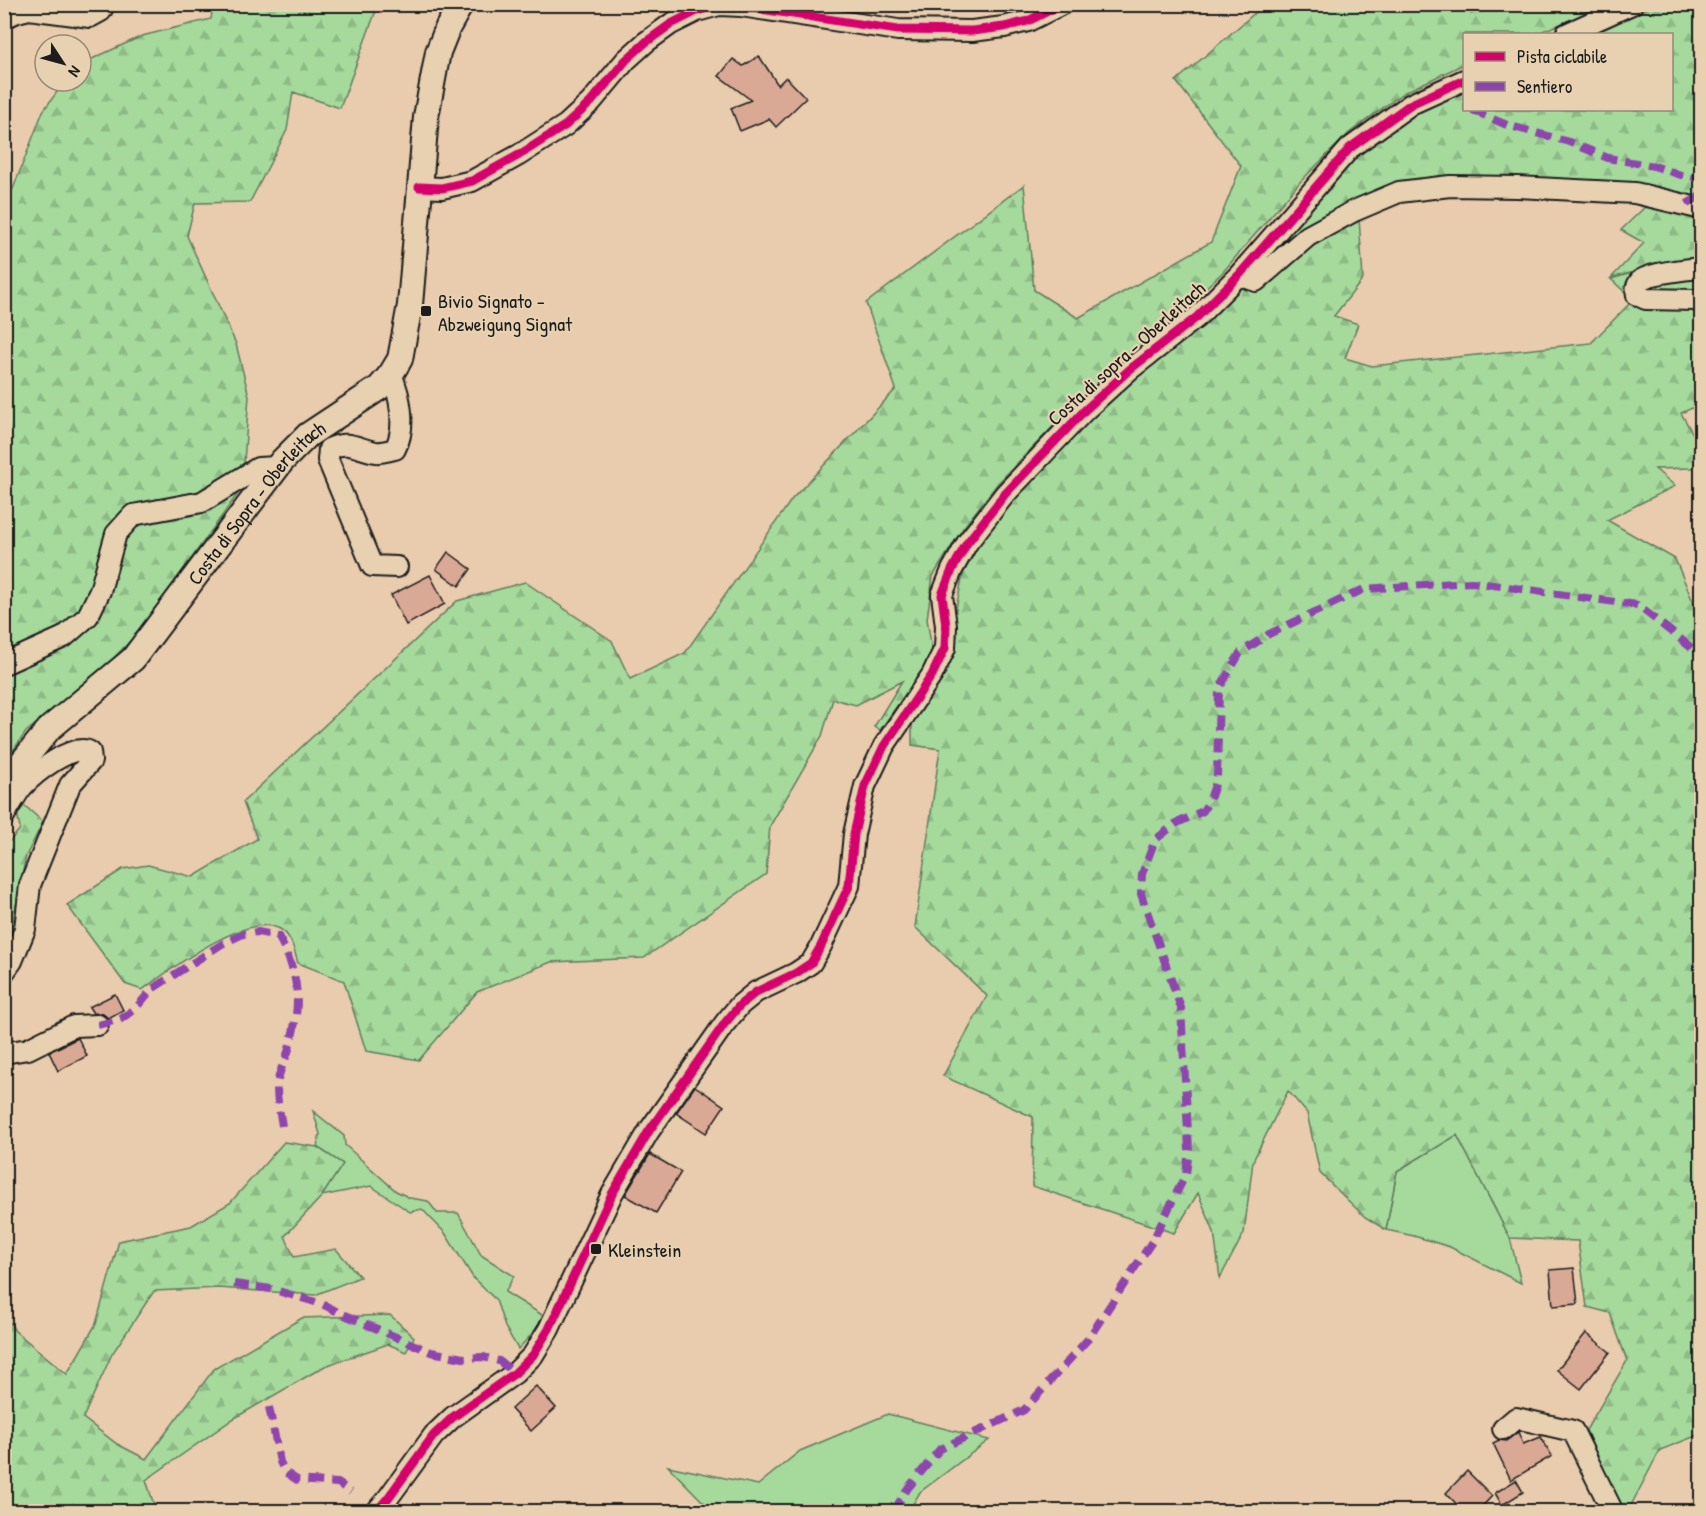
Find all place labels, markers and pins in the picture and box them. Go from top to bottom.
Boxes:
place label: Bivio Signato - Abzweigung Signat [438,287,573,337]
marker: Bivio Signato - Abzweigung Signat [419,304,433,318]
place label: Kleinstein [608,1236,681,1263]
marker: Kleinstein [589,1242,603,1256]

